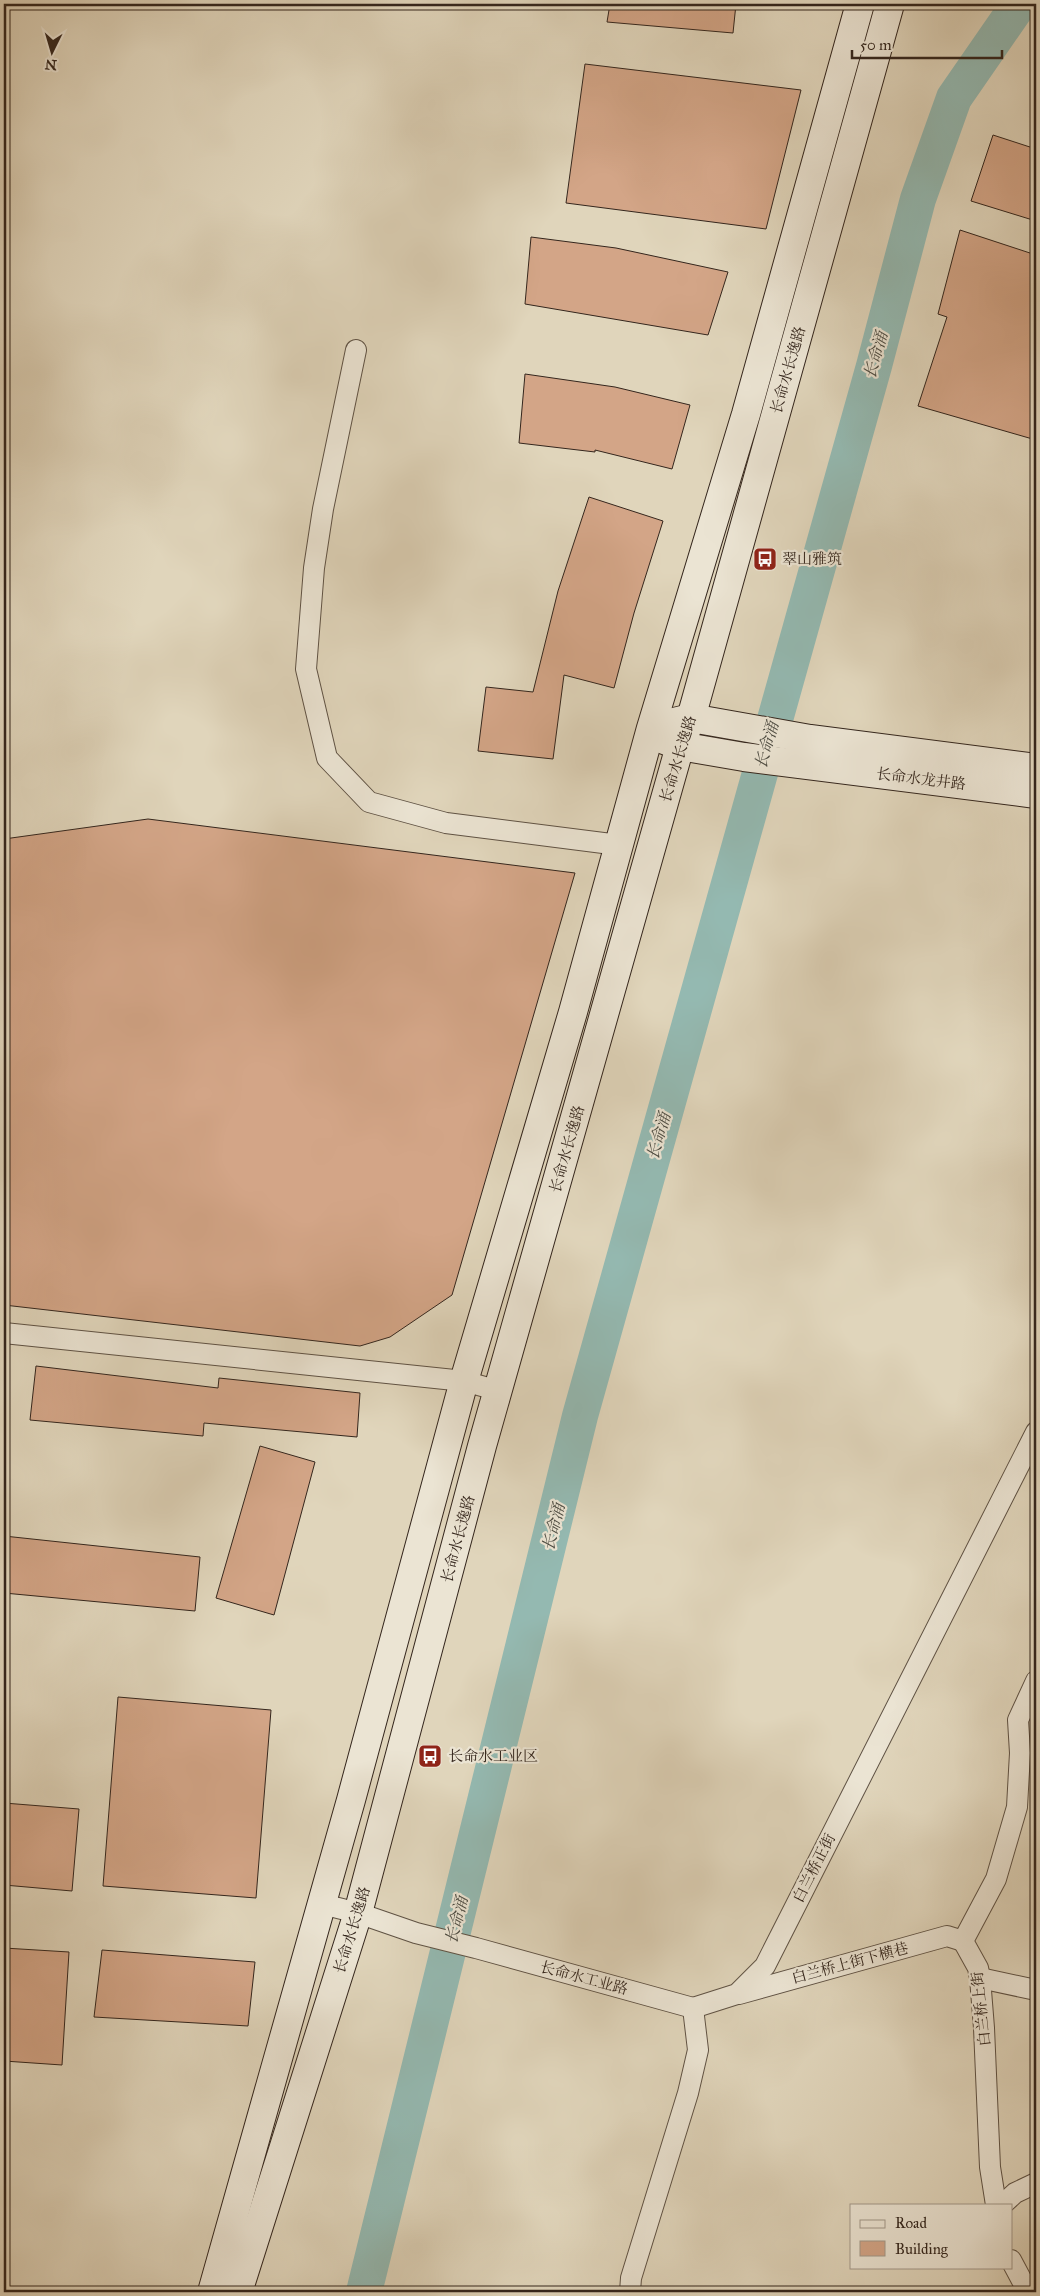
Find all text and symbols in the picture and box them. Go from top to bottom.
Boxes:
north arrow [28,28,78,78]
scale bar [852,28,1002,60]
text: 50 m [860,36,892,54]
text: N [44,55,58,73]
street label: 长命水长逸路 [767,324,809,416]
water label: 长命涌 [860,328,892,381]
bus stop icon: 翠山雅筑 [752,546,778,572]
place label: 翠山雅筑 [782,550,842,568]
street label: 长命水长逸路 [656,713,700,805]
water label: 长命涌 [751,718,783,771]
street label: 长命水龙井路 [875,765,967,793]
street label: 长命水长逸路 [546,1103,588,1195]
water label: 长命涌 [643,1109,675,1162]
street label: 长命水长逸路 [438,1493,478,1585]
water label: 长命涌 [538,1500,569,1553]
bus stop icon: 长命水工业区 [417,1743,443,1769]
place label: 长命水工业区 [448,1747,538,1765]
street label: 白兰桥正街 [789,1830,839,1906]
street label: 长命水长逸路 [330,1884,374,1976]
water label: 长命涌 [441,1893,472,1946]
street label: 白兰桥上街下横巷 [790,1939,910,1987]
street label: 长命水工业路 [538,1958,630,1998]
street label: 白兰桥上街 [968,1971,994,2047]
legend [850,2204,1012,2268]
text: Road [895,2214,927,2232]
text: Building [895,2240,949,2258]

